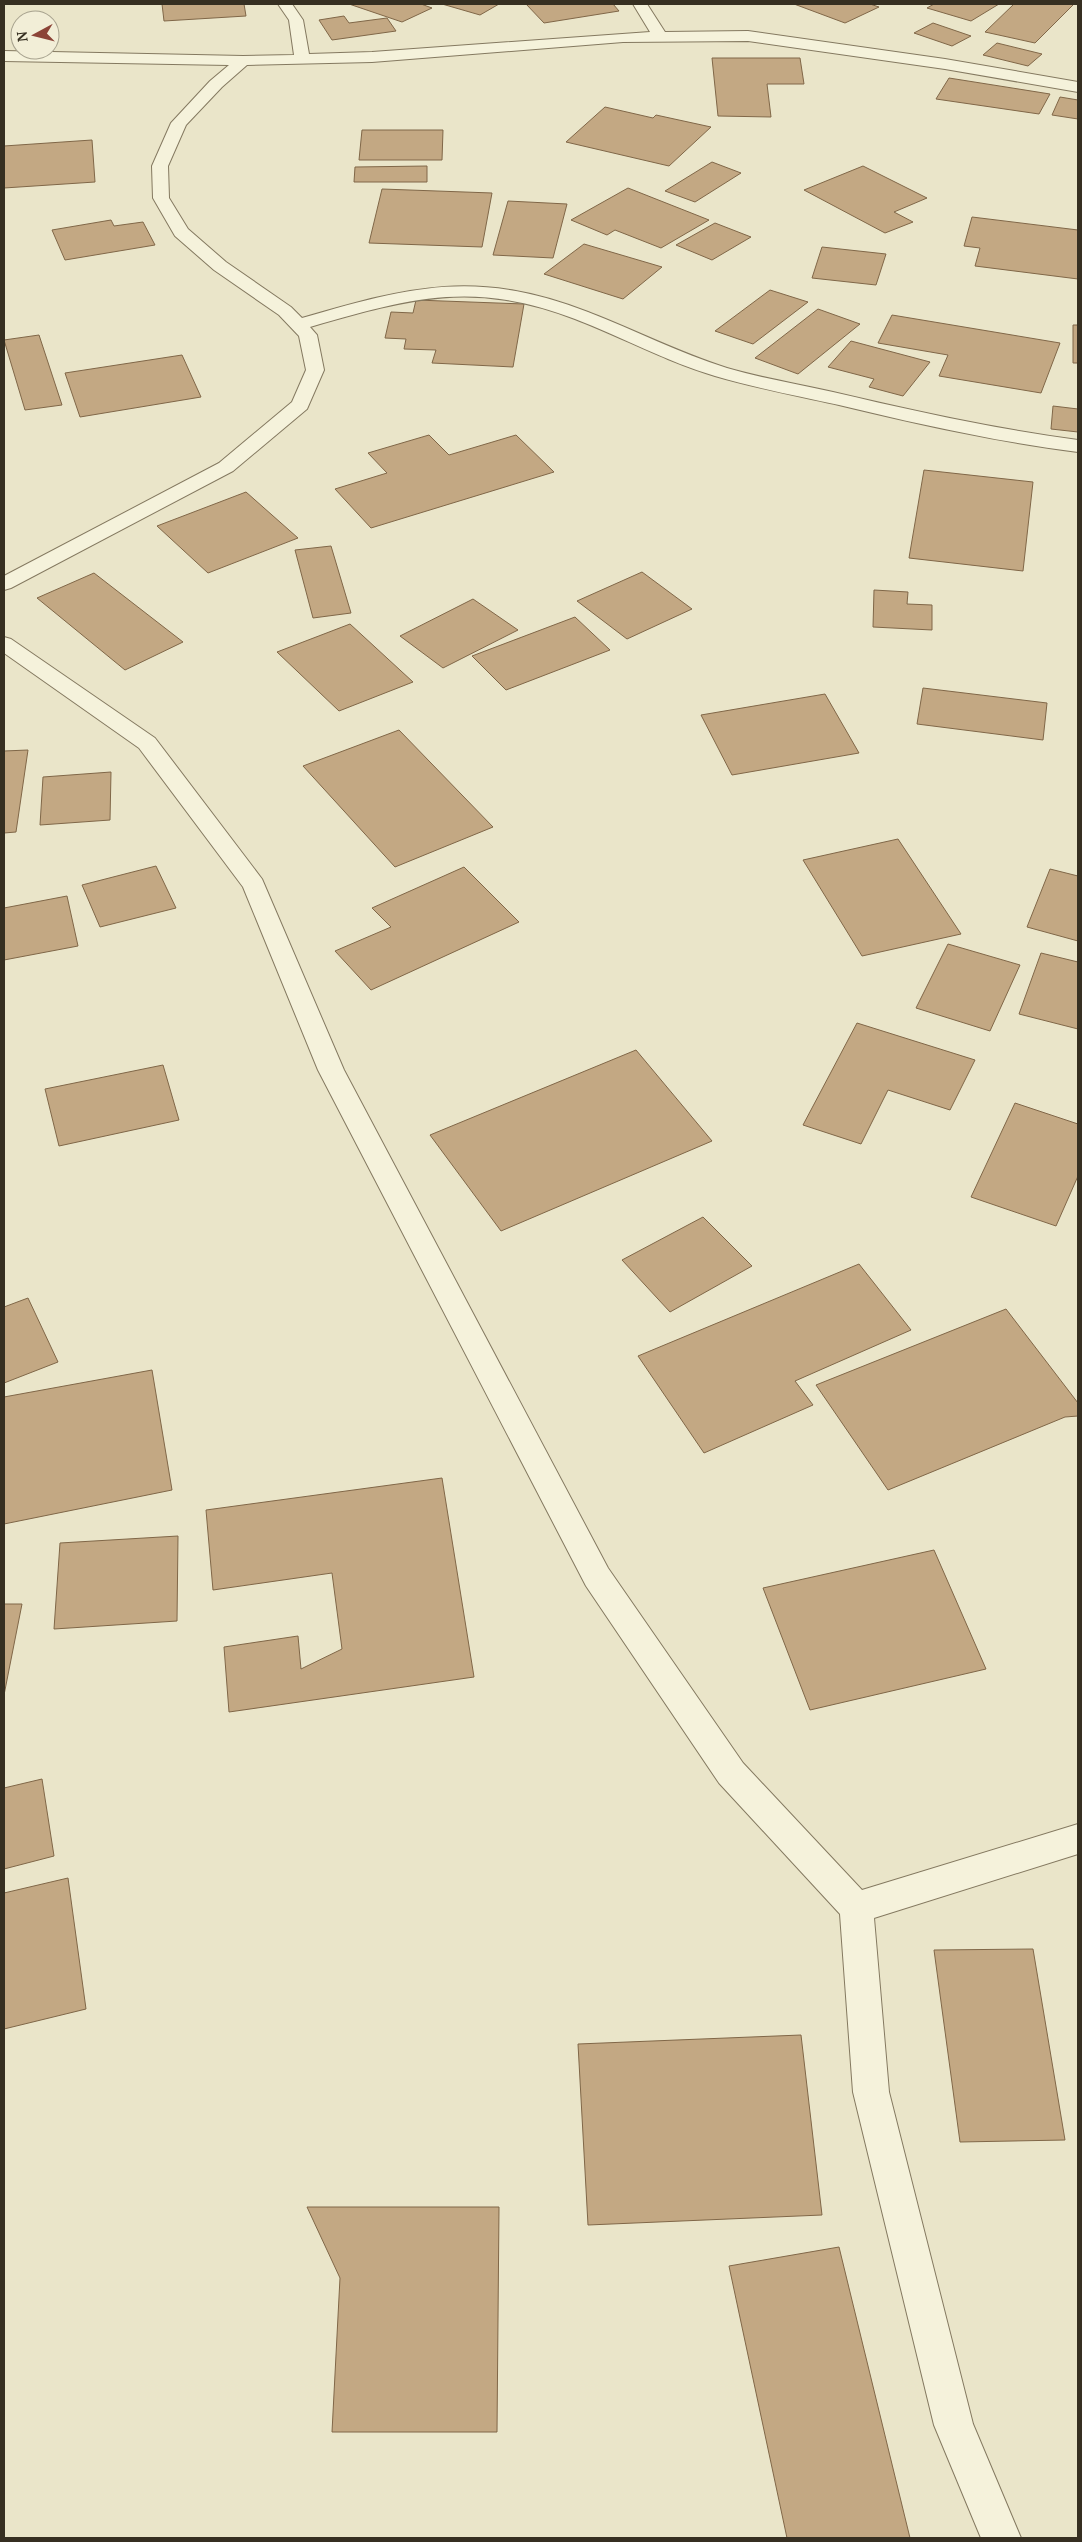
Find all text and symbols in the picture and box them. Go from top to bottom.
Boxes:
north arrow [10,10,60,60]
text: N [11,30,32,43]

